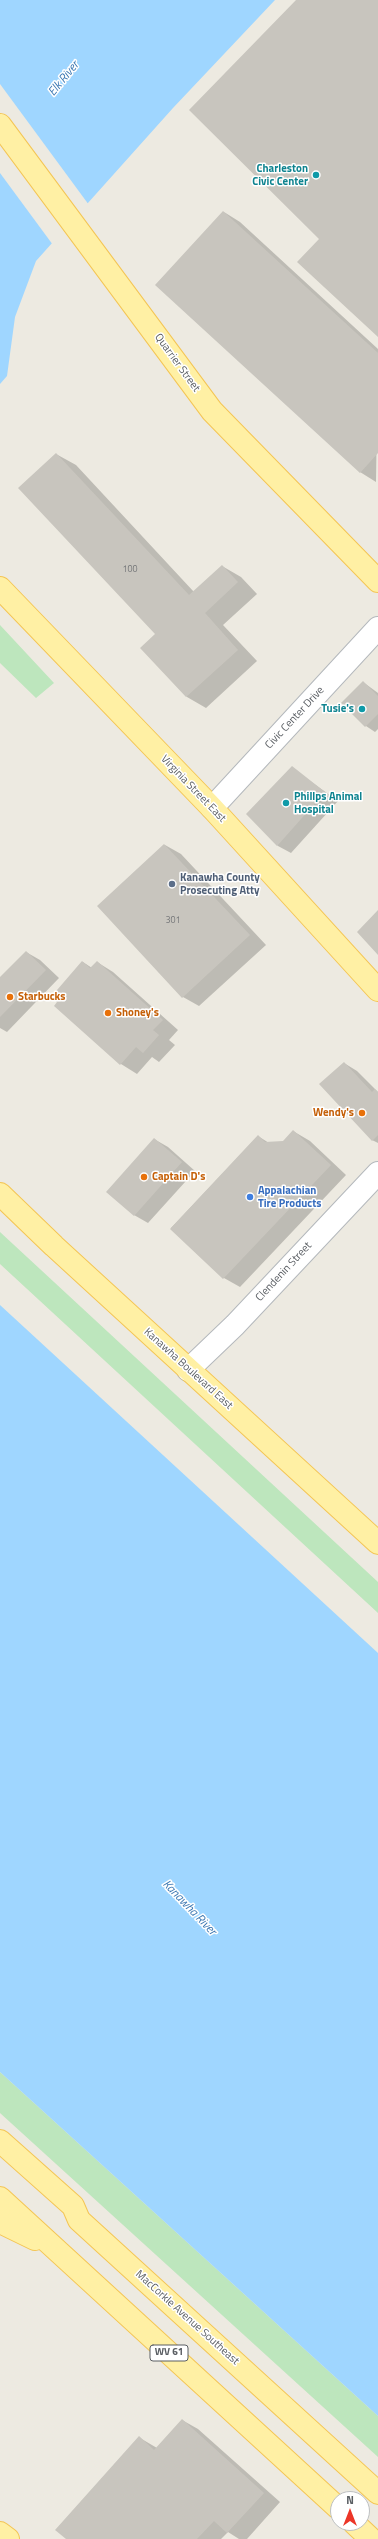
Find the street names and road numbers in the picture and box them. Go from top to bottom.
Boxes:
street label: Quarrier Street [151,331,203,395]
street label: Civic Center Drive [263,684,327,752]
street label: Virginia Street East [158,753,228,825]
street label: Clendenin Street [253,1240,315,1304]
street label: Kanawha Boulevard East [141,1326,235,1412]
street label: MacCorkle Avenue Southeast [132,2268,242,2368]
road number: WV 61 [150,2345,188,2361]

